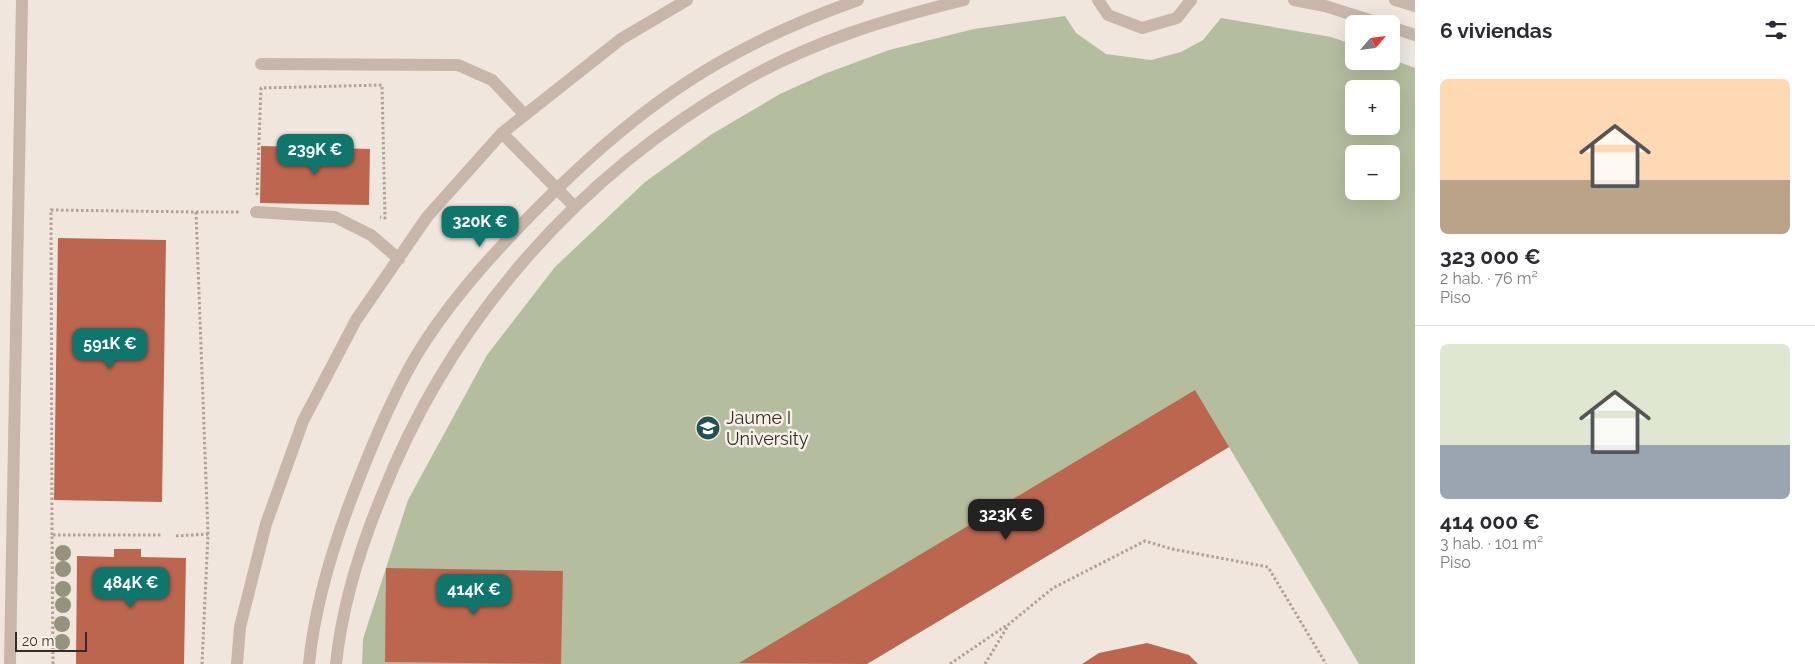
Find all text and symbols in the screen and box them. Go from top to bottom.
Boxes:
north arrow [1345,15,1400,70]
map controls [1345,15,1400,200]
icon: filters [1762,16,1790,44]
text: 6 viviendas [1440,18,1552,43]
button: + [1345,80,1400,135]
icon: home [1570,111,1660,201]
pin: 239K € [274,134,356,176]
text: 239K € [288,140,342,159]
button: − [1345,145,1400,200]
pin: 320K € [439,206,521,248]
text: 320K € [453,212,507,231]
text: 323 000 € [1440,244,1541,269]
text: 2 hab. · 76 m² [1440,269,1538,288]
text: Piso [1440,288,1471,307]
pin: 591K € [69,328,151,370]
text: 591K € [83,334,137,353]
icon: home [1570,377,1660,467]
place label: Jaume I University [726,407,809,449]
school or university icon: Jaume I University [695,415,721,441]
pin: 323K € [965,498,1047,541]
text: 323K € [979,505,1033,524]
text: 414 000 € [1440,509,1540,534]
text: 3 hab. · 101 m² [1440,534,1543,553]
text: Piso [1440,553,1471,572]
pin: 484K € [90,566,172,609]
text: 484K € [103,573,159,592]
pin: 414K € [433,574,515,616]
text: 414K € [447,580,501,599]
scale bar [15,629,88,652]
text: 20 m [22,633,54,649]

